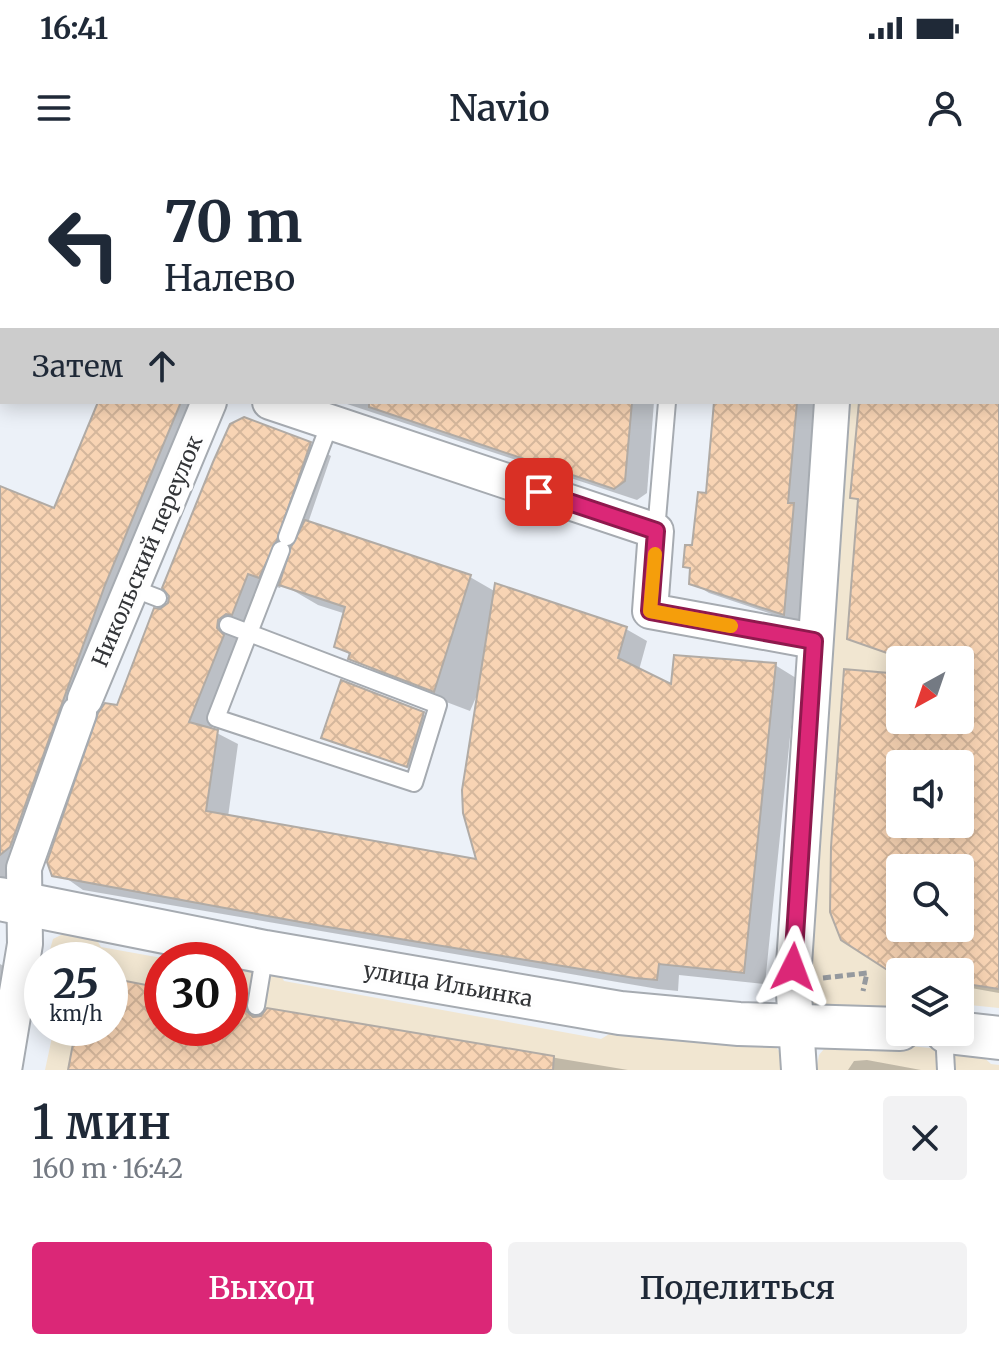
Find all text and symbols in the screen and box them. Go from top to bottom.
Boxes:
text: 16:41 [40,9,108,47]
icon: menu [32,86,76,130]
text: Navio [449,86,550,131]
icon: person [923,86,967,130]
text: 70 m [164,187,302,257]
icon: left [32,192,136,296]
text: Налево [164,256,295,301]
icon: ahead [140,344,184,388]
text: Затем [32,347,124,385]
street label: Никольский переулок [86,431,208,671]
pin [505,458,573,526]
icon: arrive [517,470,561,514]
north arrow [886,646,974,734]
map controls [886,646,974,1046]
button: sound [886,750,974,838]
button: search [886,854,974,942]
position arrow [751,925,835,1009]
speed limit sign: 30 [144,942,248,1046]
street label: улица Ильинка [361,955,535,1013]
button: layers [886,958,974,1046]
text: 25 [53,959,99,1009]
text: km/h [50,1001,102,1026]
text: 1 мин [32,1092,171,1152]
button: close [883,1096,967,1180]
text: 160 m · 16:42 [32,1152,183,1185]
button: Выход [32,1242,492,1334]
button: Поделиться [508,1242,967,1334]

